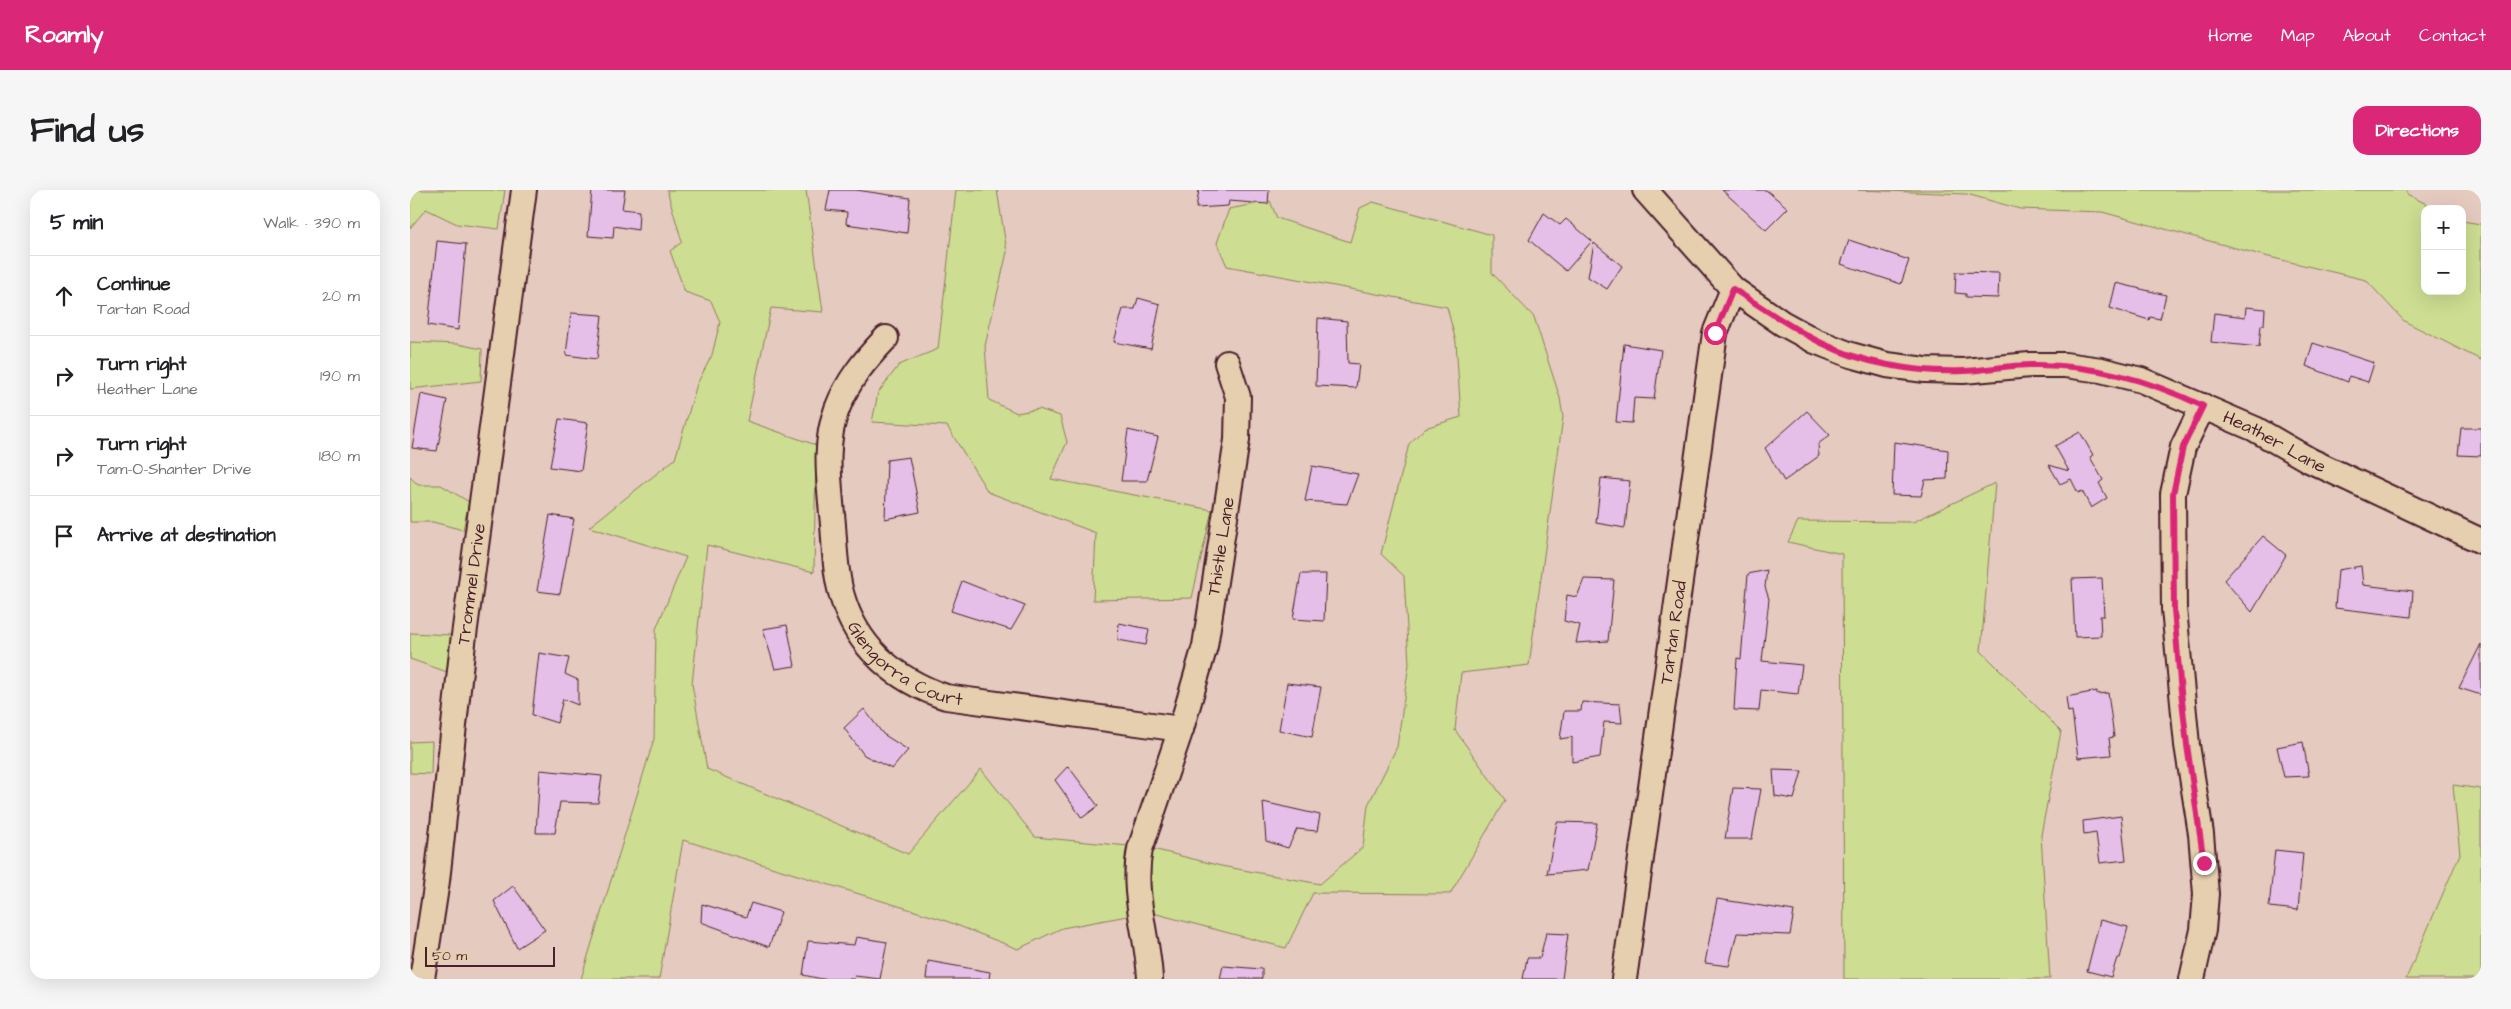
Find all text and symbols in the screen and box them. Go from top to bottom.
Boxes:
text: Roamly [25,18,103,52]
text: Home [2208,23,2253,48]
text: Map [2281,23,2315,48]
text: About [2343,23,2391,48]
text: Contact [2419,23,2486,48]
text: Find us [30,106,144,155]
button: Directions [2353,106,2481,155]
map controls [2421,205,2466,295]
button: + [2421,205,2466,250]
text: 5 min [50,208,103,237]
text: Walk · 390 m [263,212,360,234]
button: − [2421,250,2466,295]
text: Continue [97,271,171,298]
icon: ahead [50,282,78,310]
text: 20 m [322,285,360,307]
text: Tartan Road [97,298,190,320]
route start [1704,322,1727,345]
text: Turn right [97,351,186,378]
icon: right [50,362,78,390]
text: 190 m [320,365,360,387]
text: Heather Lane [97,378,198,400]
street label: Heather Lane [2219,404,2330,479]
text: Turn right [97,431,186,458]
icon: right [50,442,78,470]
text: 180 m [319,445,360,467]
text: Tam-O-Shanter Drive [97,458,252,480]
street label: Thistle Lane [1200,495,1240,597]
street label: Trommel Drive [450,521,492,646]
icon: arrive [50,522,78,550]
text: Arrive at destination [97,522,276,549]
street label: Tartan Road [1653,579,1692,686]
street label: Glengorra Court [842,617,965,712]
route end [2193,852,2216,875]
scale bar [425,944,555,967]
text: 50 m [432,946,467,966]

